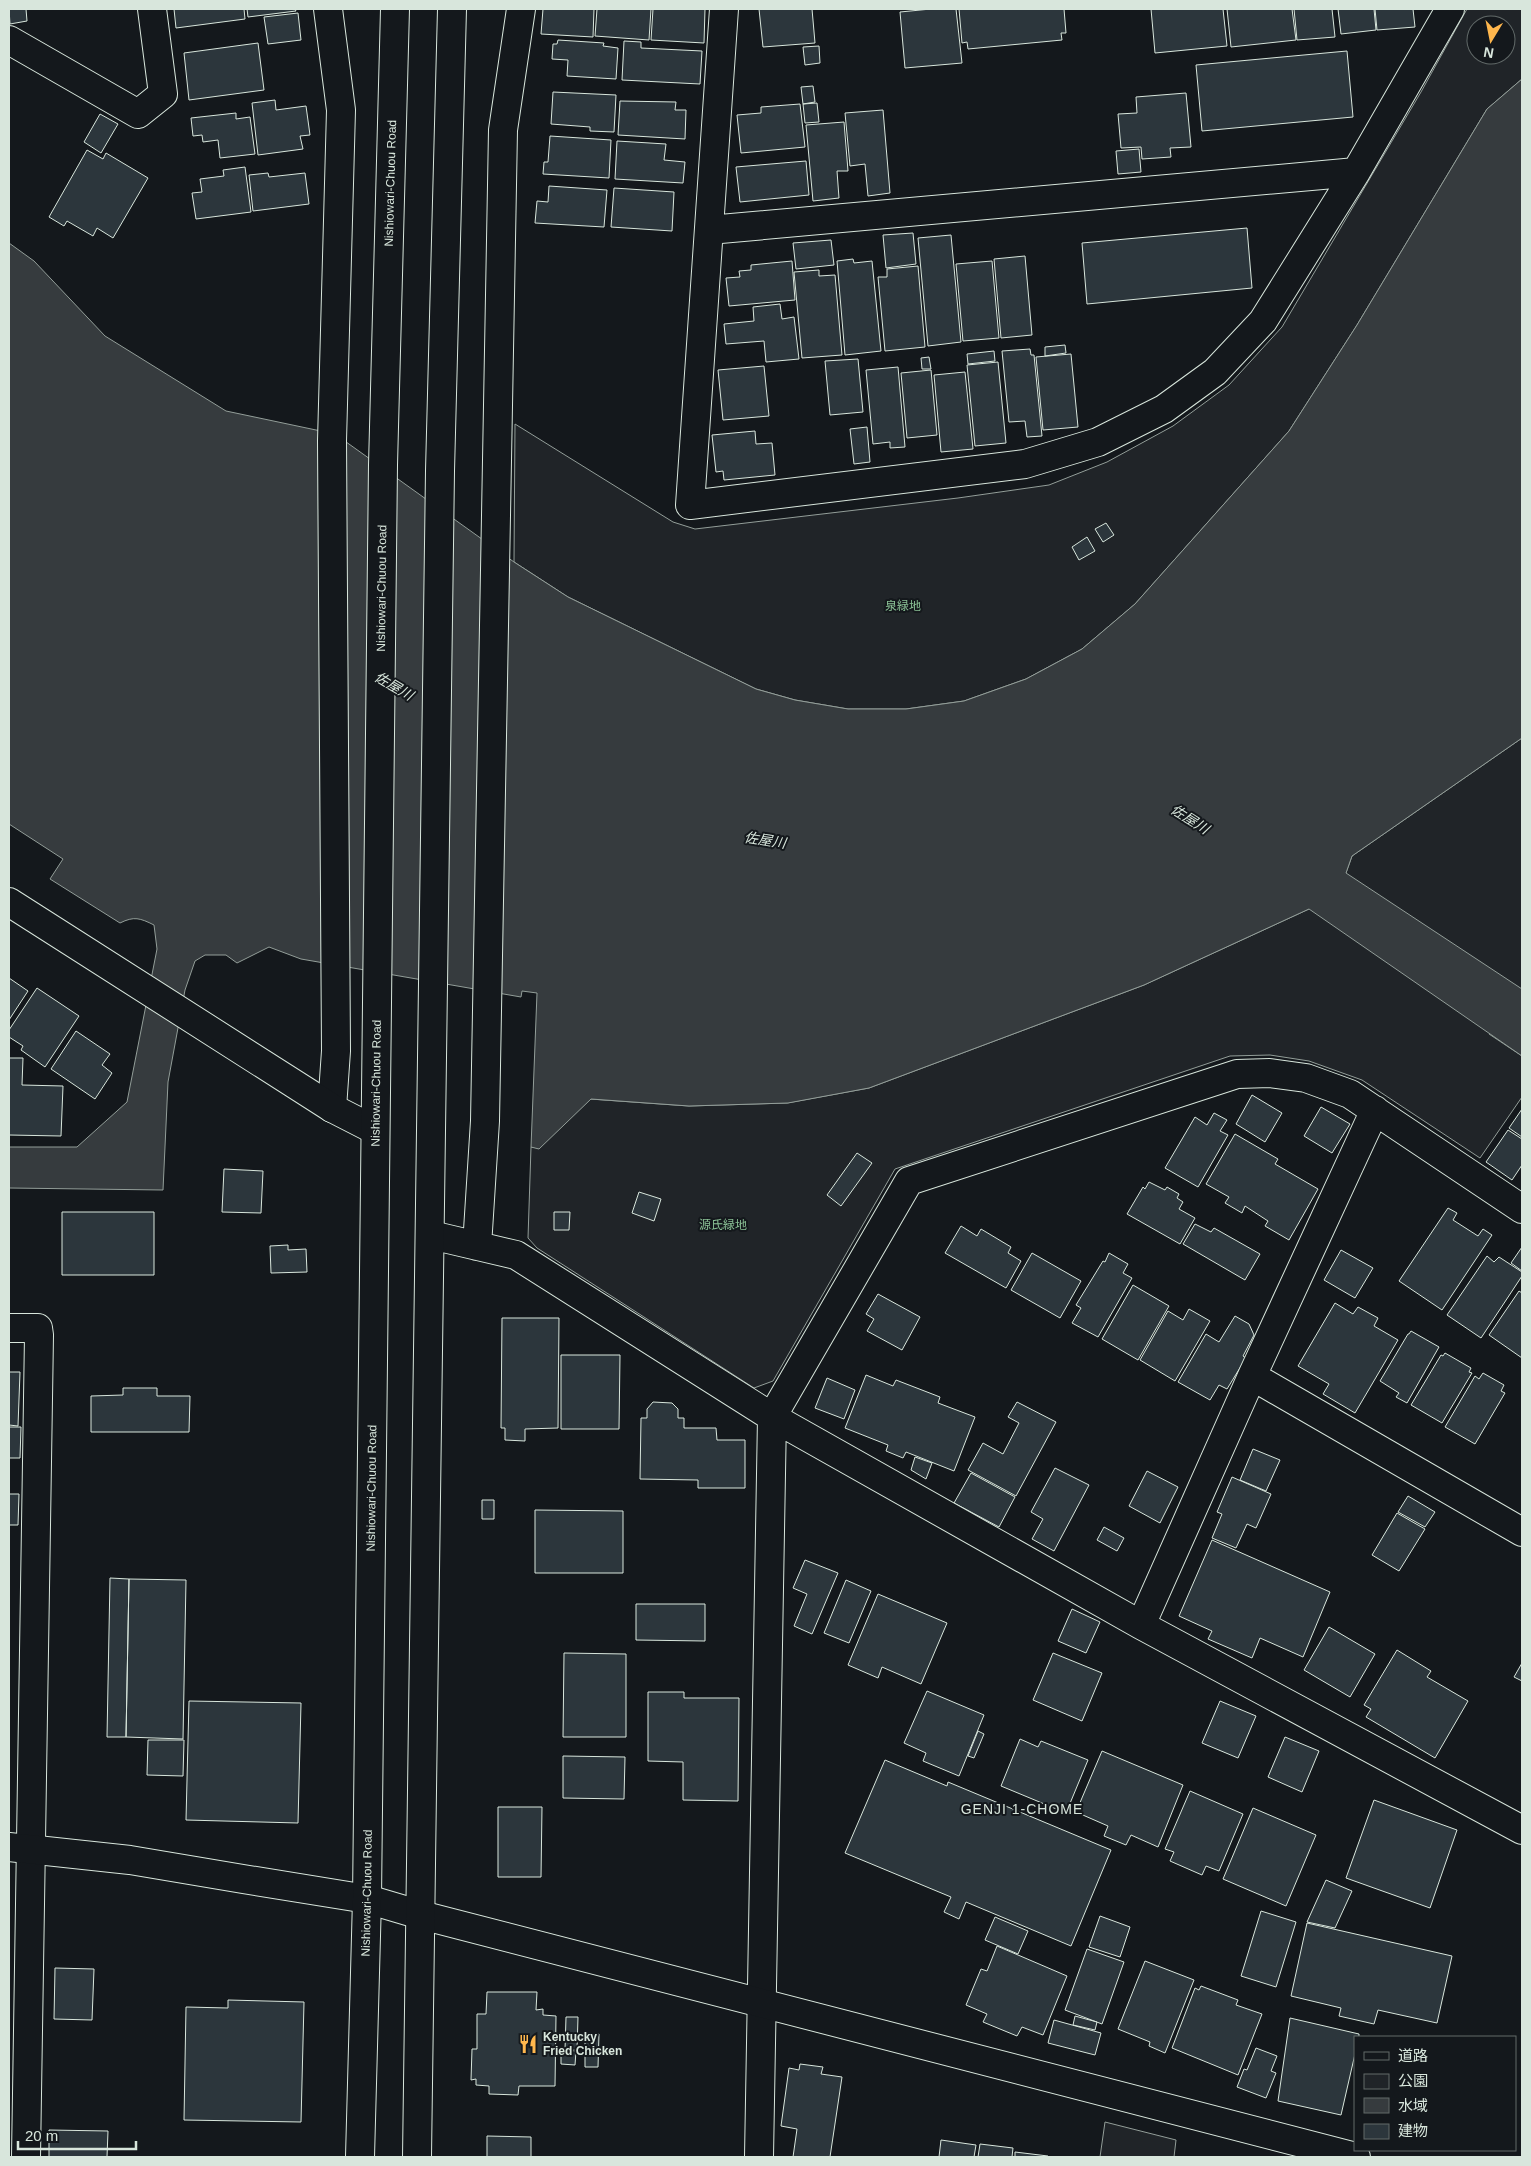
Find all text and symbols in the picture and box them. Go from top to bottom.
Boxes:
north arrow [1466,15,1516,65]
text: N [1482,44,1495,62]
street label: Nishiowari-Chuou Road [382,120,399,247]
street label: Nishiowari-Chuou Road [374,525,389,652]
park label: 泉緑地 [885,599,921,613]
water label: 佐屋川 [372,669,418,704]
water label: 佐屋川 [1168,801,1214,838]
water label: 佐屋川 [743,829,789,851]
street label: Nishiowari-Chuou Road [368,1020,384,1147]
park label: 源氏緑地 [699,1218,747,1232]
street label: Nishiowari-Chuou Road [364,1425,379,1552]
district label: GENJI 1-CHOME [961,1801,1083,1817]
street label: Nishiowari-Chuou Road [358,1830,375,1957]
place label: Kentucky Fried Chicken [543,2030,622,2058]
restaurant icon: Kentucky Fried Chicken [517,2033,539,2055]
legend [1354,2036,1516,2151]
text: 道路 [1398,2047,1428,2064]
text: 公園 [1398,2072,1428,2089]
text: 水域 [1398,2097,1428,2114]
scale bar [18,2118,135,2150]
text: 建物 [1398,2122,1428,2139]
text: 20 m [25,2127,58,2144]

